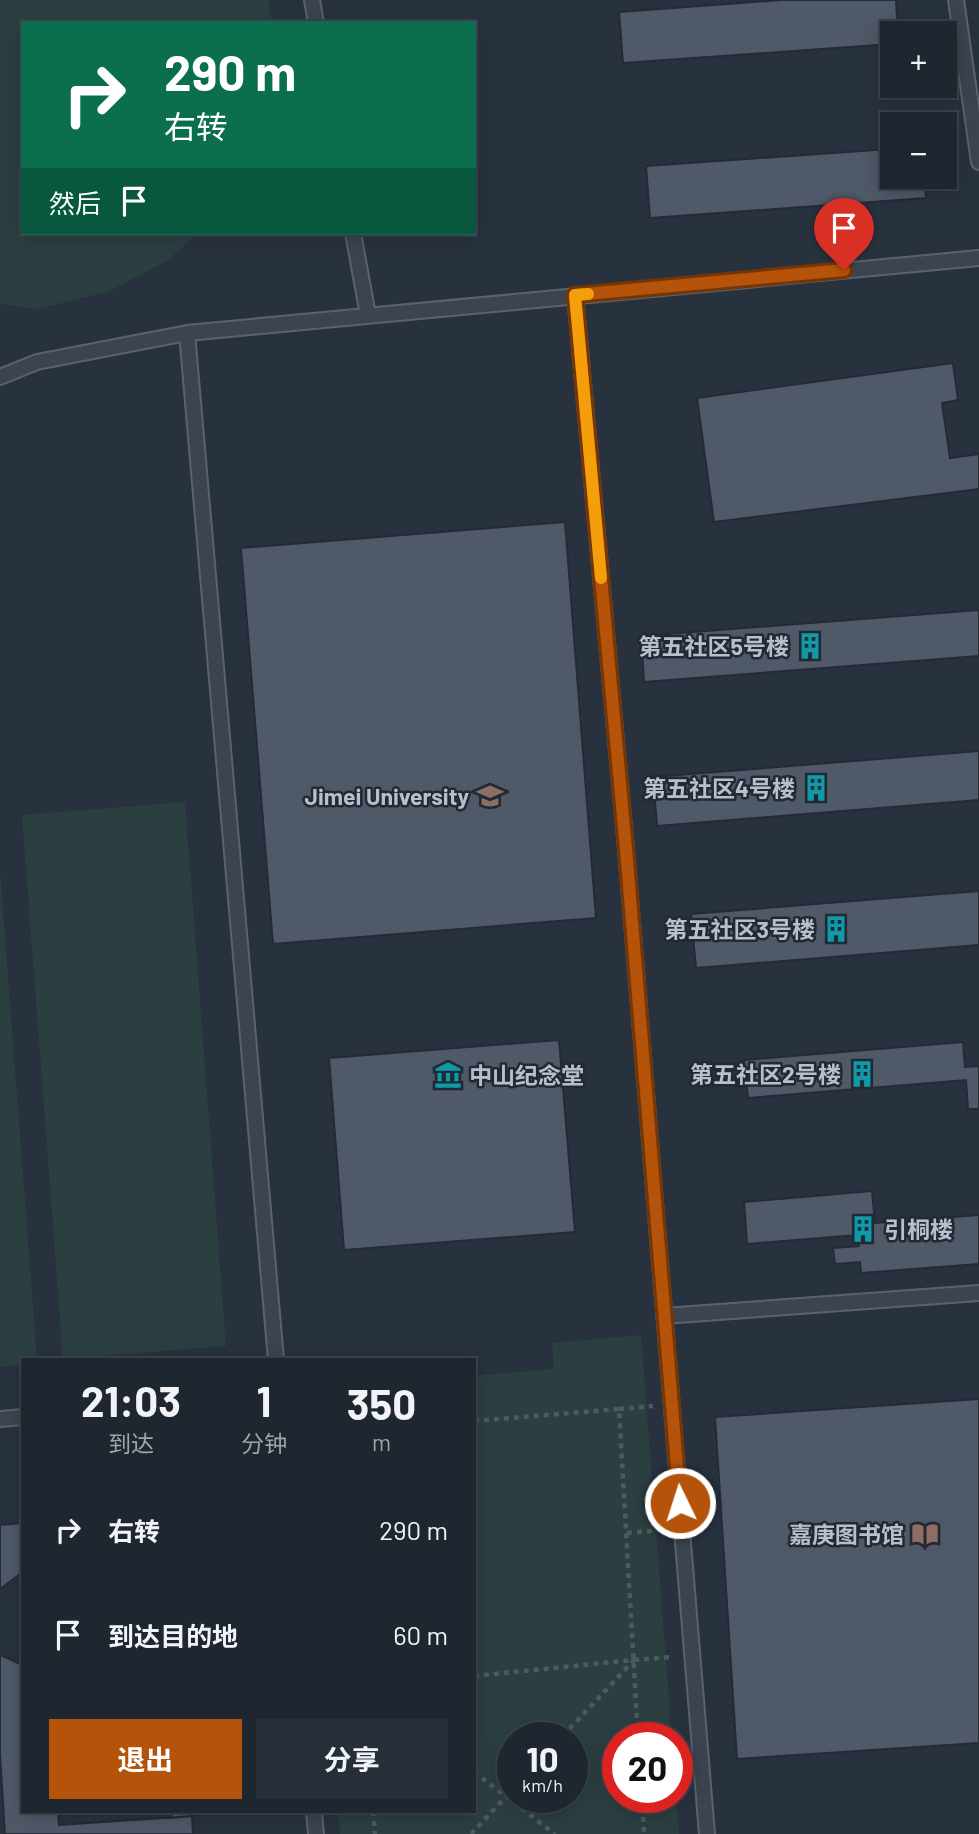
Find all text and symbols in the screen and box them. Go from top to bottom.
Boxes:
map controls [880,21,957,189]
button: + [880,21,957,98]
text: 290 m [164,42,296,101]
icon: right [49,49,140,140]
text: 右转 [164,107,228,145]
button: − [880,112,957,189]
icon: arrive [115,182,153,220]
text: 然后 [49,187,101,218]
pin [814,198,874,270]
icon: arrive [825,209,863,247]
building icon: 第五社区5号楼 [795,631,825,661]
place label: 第五社区5号楼 [639,632,789,660]
building icon: 第五社区4号楼 [801,773,831,803]
place label: 第五社区4号楼 [643,774,795,802]
school or university icon: Jimei University [475,781,505,811]
place label: Jimei University [305,782,469,810]
building icon: 第五社区3号楼 [821,914,851,944]
place label: 第五社区3号楼 [665,915,815,943]
building icon: 第五社区2号楼 [847,1059,877,1089]
museum icon: 中山纪念堂 [433,1060,463,1090]
place label: 第五社区2号楼 [690,1060,841,1088]
place label: 中山纪念堂 [469,1061,584,1089]
building icon: 引桐楼 [848,1214,878,1244]
place label: 引桐楼 [884,1215,953,1243]
text: 21:03 [81,1375,181,1425]
text: 1 [256,1375,271,1425]
text: 350 [347,1378,416,1428]
text: m [372,1428,391,1456]
text: 到达 [108,1429,154,1457]
text: 分钟 [241,1429,287,1457]
position arrow [643,1466,717,1540]
icon: right [49,1511,87,1549]
text: 290 m [379,1514,448,1545]
text: 右转 [108,1515,160,1546]
library icon: 嘉庚图书馆 [910,1519,940,1549]
place label: 嘉庚图书馆 [789,1520,904,1548]
icon: arrive [49,1616,87,1654]
text: 60 m [393,1619,448,1650]
text: 到达目的地 [108,1620,238,1651]
button: 退出 [49,1719,242,1799]
button: 分享 [256,1719,448,1799]
speed limit sign: 20 [602,1722,693,1813]
text: 10 [526,1737,559,1779]
text: km/h [522,1774,563,1796]

